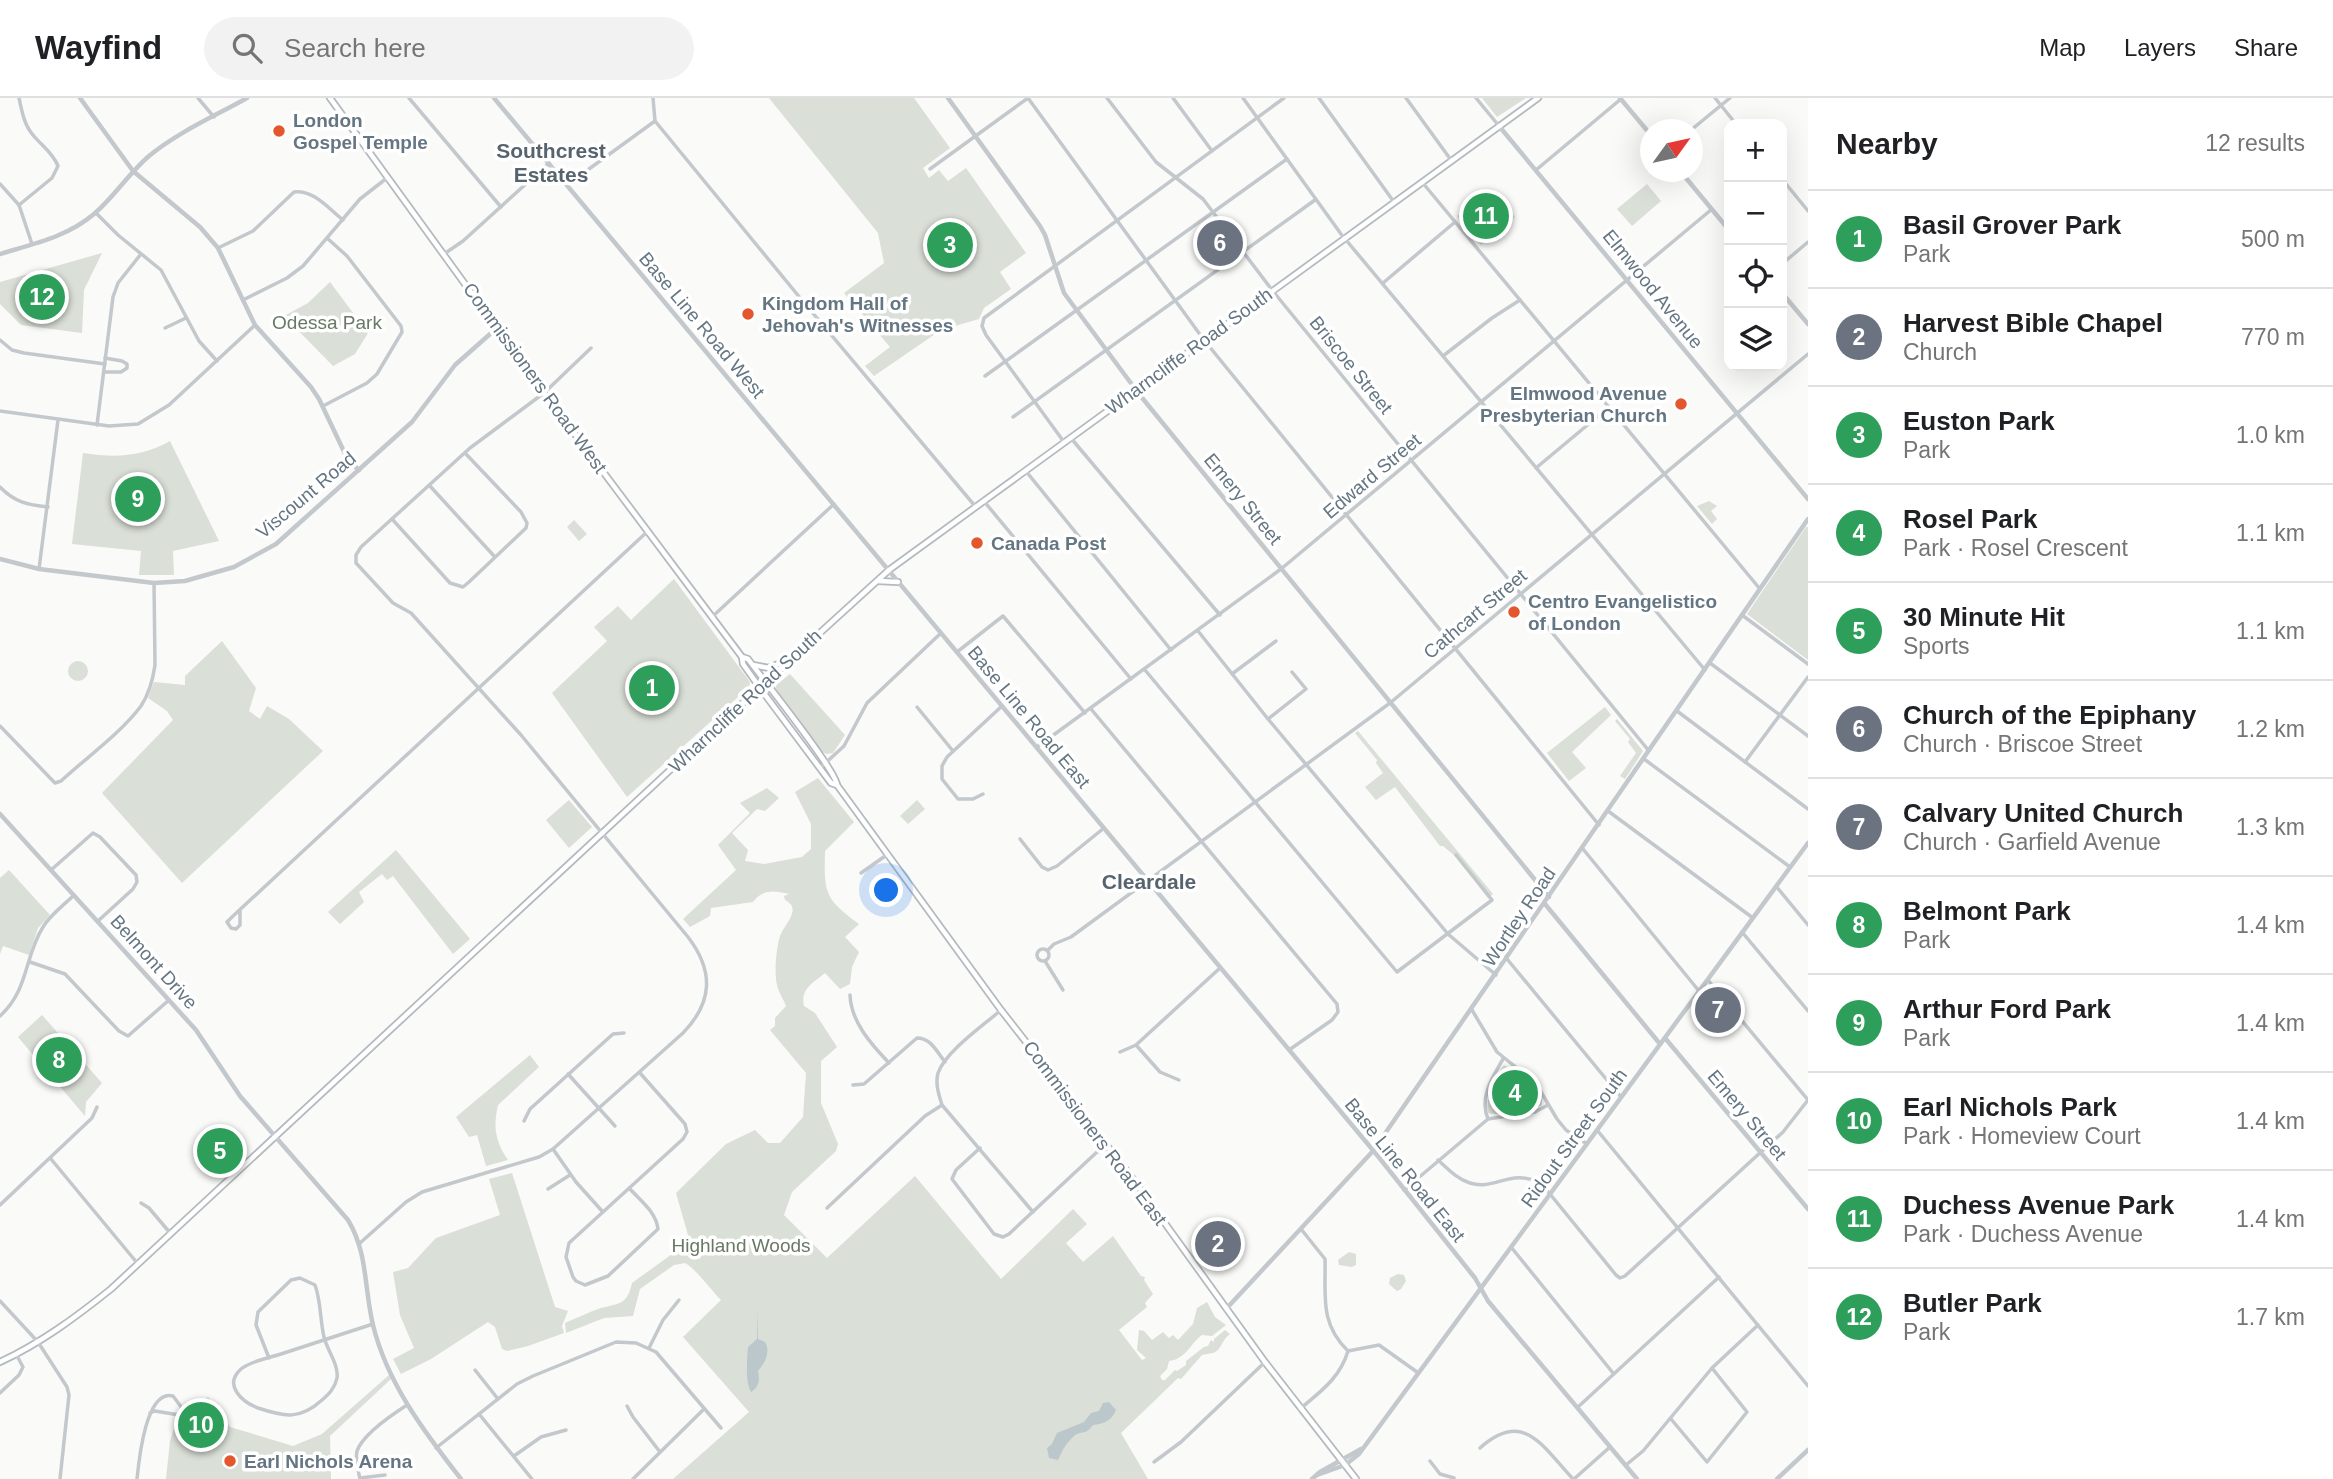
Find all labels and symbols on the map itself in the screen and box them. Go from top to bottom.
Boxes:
place label: London Gospel Temple [293,110,428,153]
north arrow [1640,119,1703,182]
marker: London Gospel Temple [271,123,287,139]
district label: Southcrest Estates [496,139,606,186]
pin: 11 [1463,190,1509,242]
pin: 6 [1197,217,1243,269]
pin: 3 [927,219,973,271]
street label: Elmwood Avenue [1599,225,1707,353]
street label: Base Line Road West [635,248,769,403]
pin: 12 [19,271,65,323]
street label: Commissioners Road West [459,279,611,478]
street label: Wharncliffe Road South [1102,284,1276,418]
place label: Kingdom Hall of Jehovah's Witnesses [762,293,953,336]
marker: Kingdom Hall of Jehovah's Witnesses [740,306,756,322]
park label: Odessa Park [272,312,382,333]
street label: Briscoe Street [1305,312,1397,419]
place label: Elmwood Avenue Presbyterian Church [1480,383,1667,426]
marker: Elmwood Avenue Presbyterian Church [1673,396,1689,412]
street label: Edward Street [1319,429,1425,523]
street label: Viscount Road [252,447,360,543]
street label: Emery Street [1200,449,1286,549]
pin: 9 [115,473,161,525]
place label: Canada Post [991,533,1107,554]
marker: Canada Post [969,535,985,551]
street label: Cathcart Street [1419,564,1531,663]
place label: Centro Evangelistico of London [1528,591,1717,634]
marker: Centro Evangelistico of London [1506,604,1522,620]
street label: Wharncliffe Road South [665,625,825,777]
street label: Base Line Road East [964,642,1095,793]
pin: 1 [629,662,675,714]
street label: Wortley Road [1478,864,1560,970]
district label: Cleardale [1102,870,1196,893]
your location [869,873,903,907]
street label: Belmont Drive [106,911,202,1013]
pin: 7 [1695,984,1741,1036]
pin: 8 [36,1034,82,1086]
street label: Commissioners Road East [1019,1037,1171,1230]
street label: Ridout Street South [1517,1065,1631,1211]
street label: Emery Street [1703,1066,1791,1165]
pin: 4 [1492,1067,1538,1119]
street label: Base Line Road East [1341,1094,1470,1247]
pin: 5 [197,1125,243,1177]
pin: 2 [1195,1218,1241,1270]
park label: Highland Woods [671,1235,811,1256]
pin: 10 [178,1399,224,1451]
place label: Earl Nichols Arena [244,1451,413,1472]
marker: Earl Nichols Arena [222,1453,238,1469]

